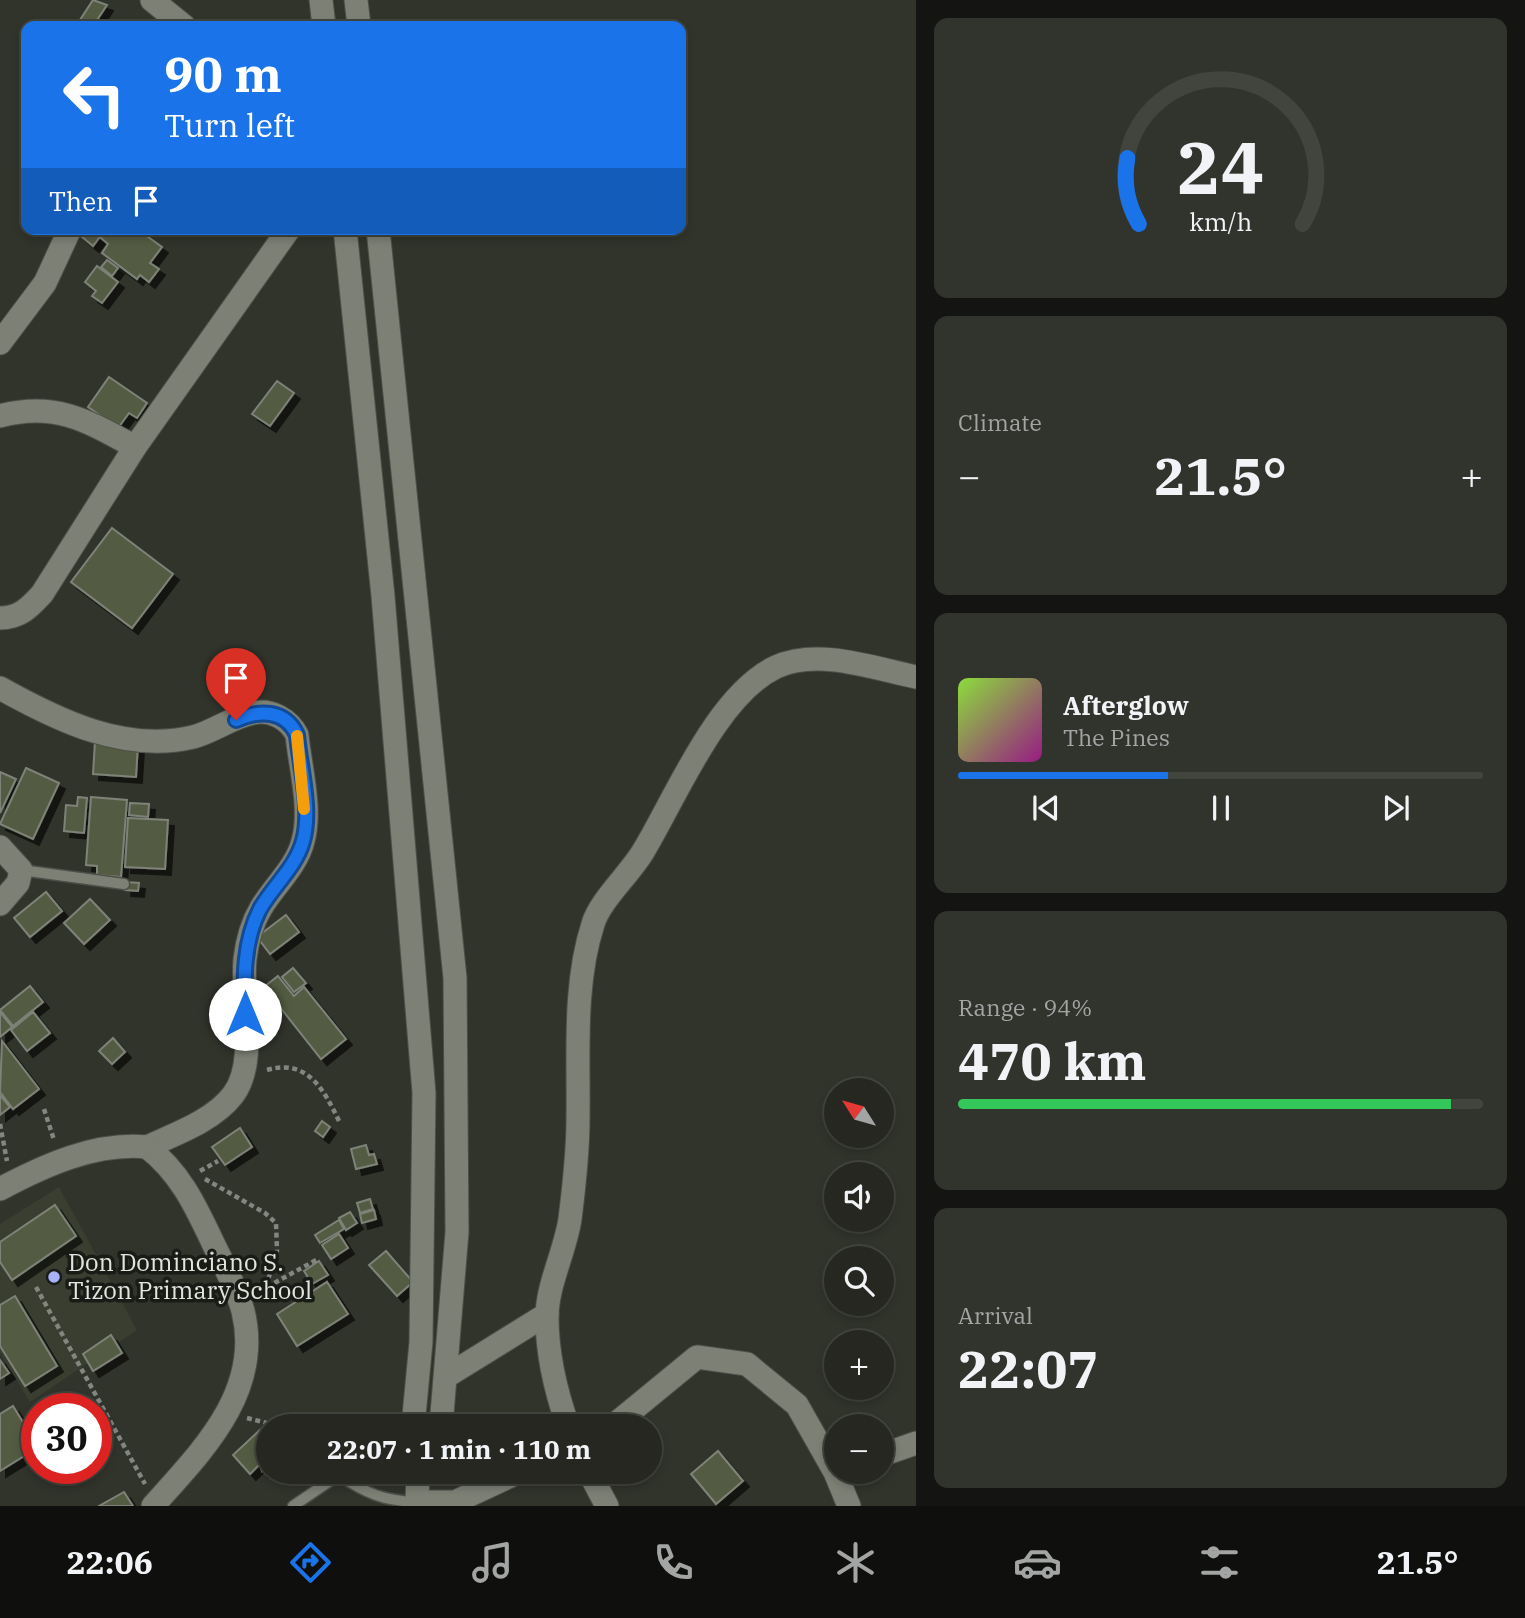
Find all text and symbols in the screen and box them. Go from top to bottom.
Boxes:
text: 90 m [164,42,282,105]
icon: left [49,49,140,140]
text: Turn left [164,104,295,146]
text: 24 [1177,119,1264,214]
icon: arrive [127,182,165,220]
text: Then [49,184,113,218]
text: km/h [1189,205,1252,238]
text: Climate [958,407,1042,437]
text: 21.5° [1154,442,1287,509]
text: − [958,451,981,500]
text: + [1460,451,1483,500]
pin [206,648,266,720]
icon: arrive [217,659,255,697]
text: Afterglow [1063,688,1189,722]
text: The Pines [1063,722,1170,752]
icon: previous [1027,789,1065,827]
icon: pause [1202,789,1240,827]
icon: next [1377,789,1415,827]
position arrow [208,977,282,1051]
text: Range · 94% [958,992,1092,1022]
text: 470 km [958,1027,1147,1094]
north arrow [824,1078,894,1148]
map controls [824,1078,894,1484]
button: sound [824,1162,894,1232]
place label: Don Dominciano S. Tizon Primary School [68,1246,312,1306]
button: search [824,1246,894,1316]
marker: Don Dominciano S. Tizon Primary School [46,1269,62,1285]
text: Arrival [958,1300,1033,1330]
button: + [824,1330,894,1400]
text: 22:07 [958,1335,1099,1402]
speed limit sign: 30 [21,1393,112,1484]
button: − [824,1414,894,1484]
text: 22:07 · 1 min · 110 m [327,1432,591,1466]
icon: directions [286,1538,335,1587]
icon: music [468,1538,517,1587]
icon: phone [649,1538,698,1587]
icon: climate [831,1538,880,1587]
icon: car [1013,1538,1062,1587]
icon: filters [1195,1538,1244,1587]
text: 22:06 [66,1541,153,1583]
text: 21.5° [1377,1541,1459,1583]

